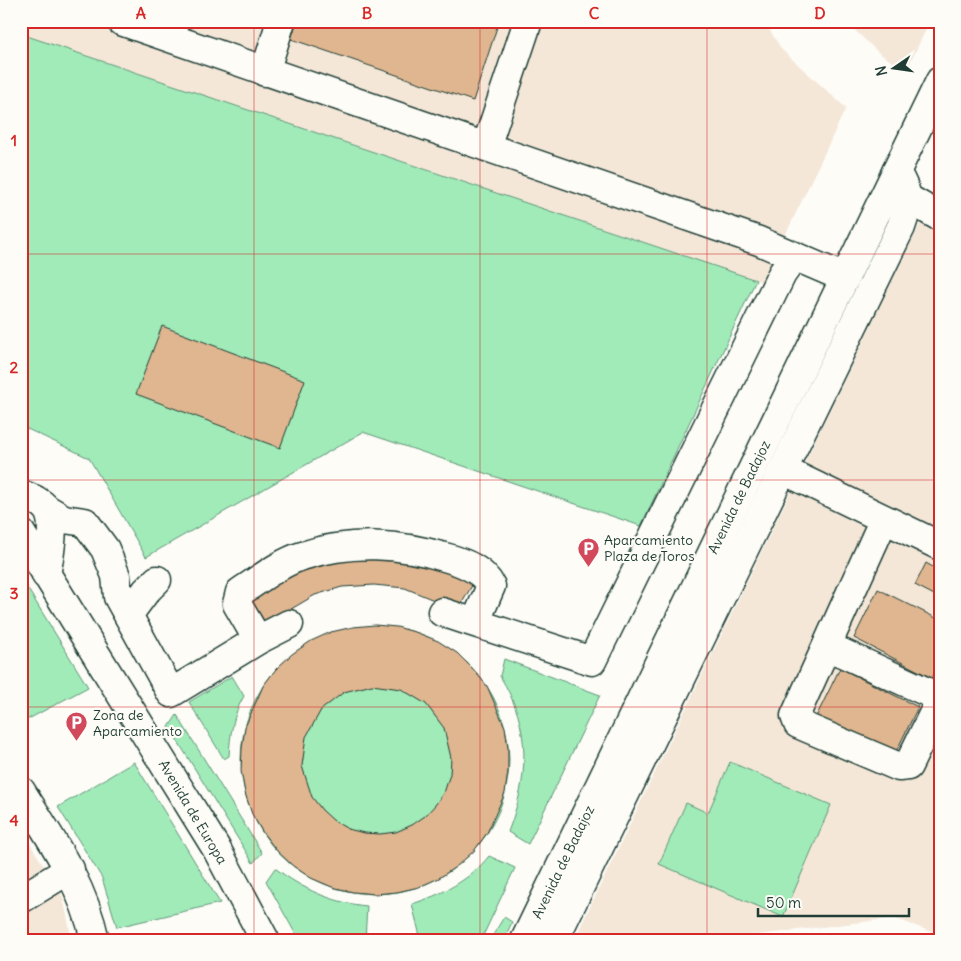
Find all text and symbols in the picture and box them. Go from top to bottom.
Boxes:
text: A [136,3,146,23]
text: B [362,3,373,23]
text: C [589,3,600,23]
text: D [814,3,826,23]
north arrow [868,42,918,92]
text: N [871,64,891,78]
text: 1 [11,130,17,150]
text: 2 [10,357,19,377]
street label: Avenida de Badajoz [704,437,774,557]
place label: Aparcamiento Plaza de Toros [604,531,695,565]
parking icon: Aparcamiento Plaza de Toros [576,536,600,567]
text: 3 [9,583,19,603]
place label: Zona de Aparcamiento [93,706,182,740]
parking icon: Zona de Aparcamiento [65,711,89,742]
street label: Avenida de Europa [155,757,231,867]
street label: Avenida de Badajoz [528,802,598,922]
text: 4 [9,810,19,830]
scale bar [758,886,910,918]
text: 50 m [766,893,801,912]

